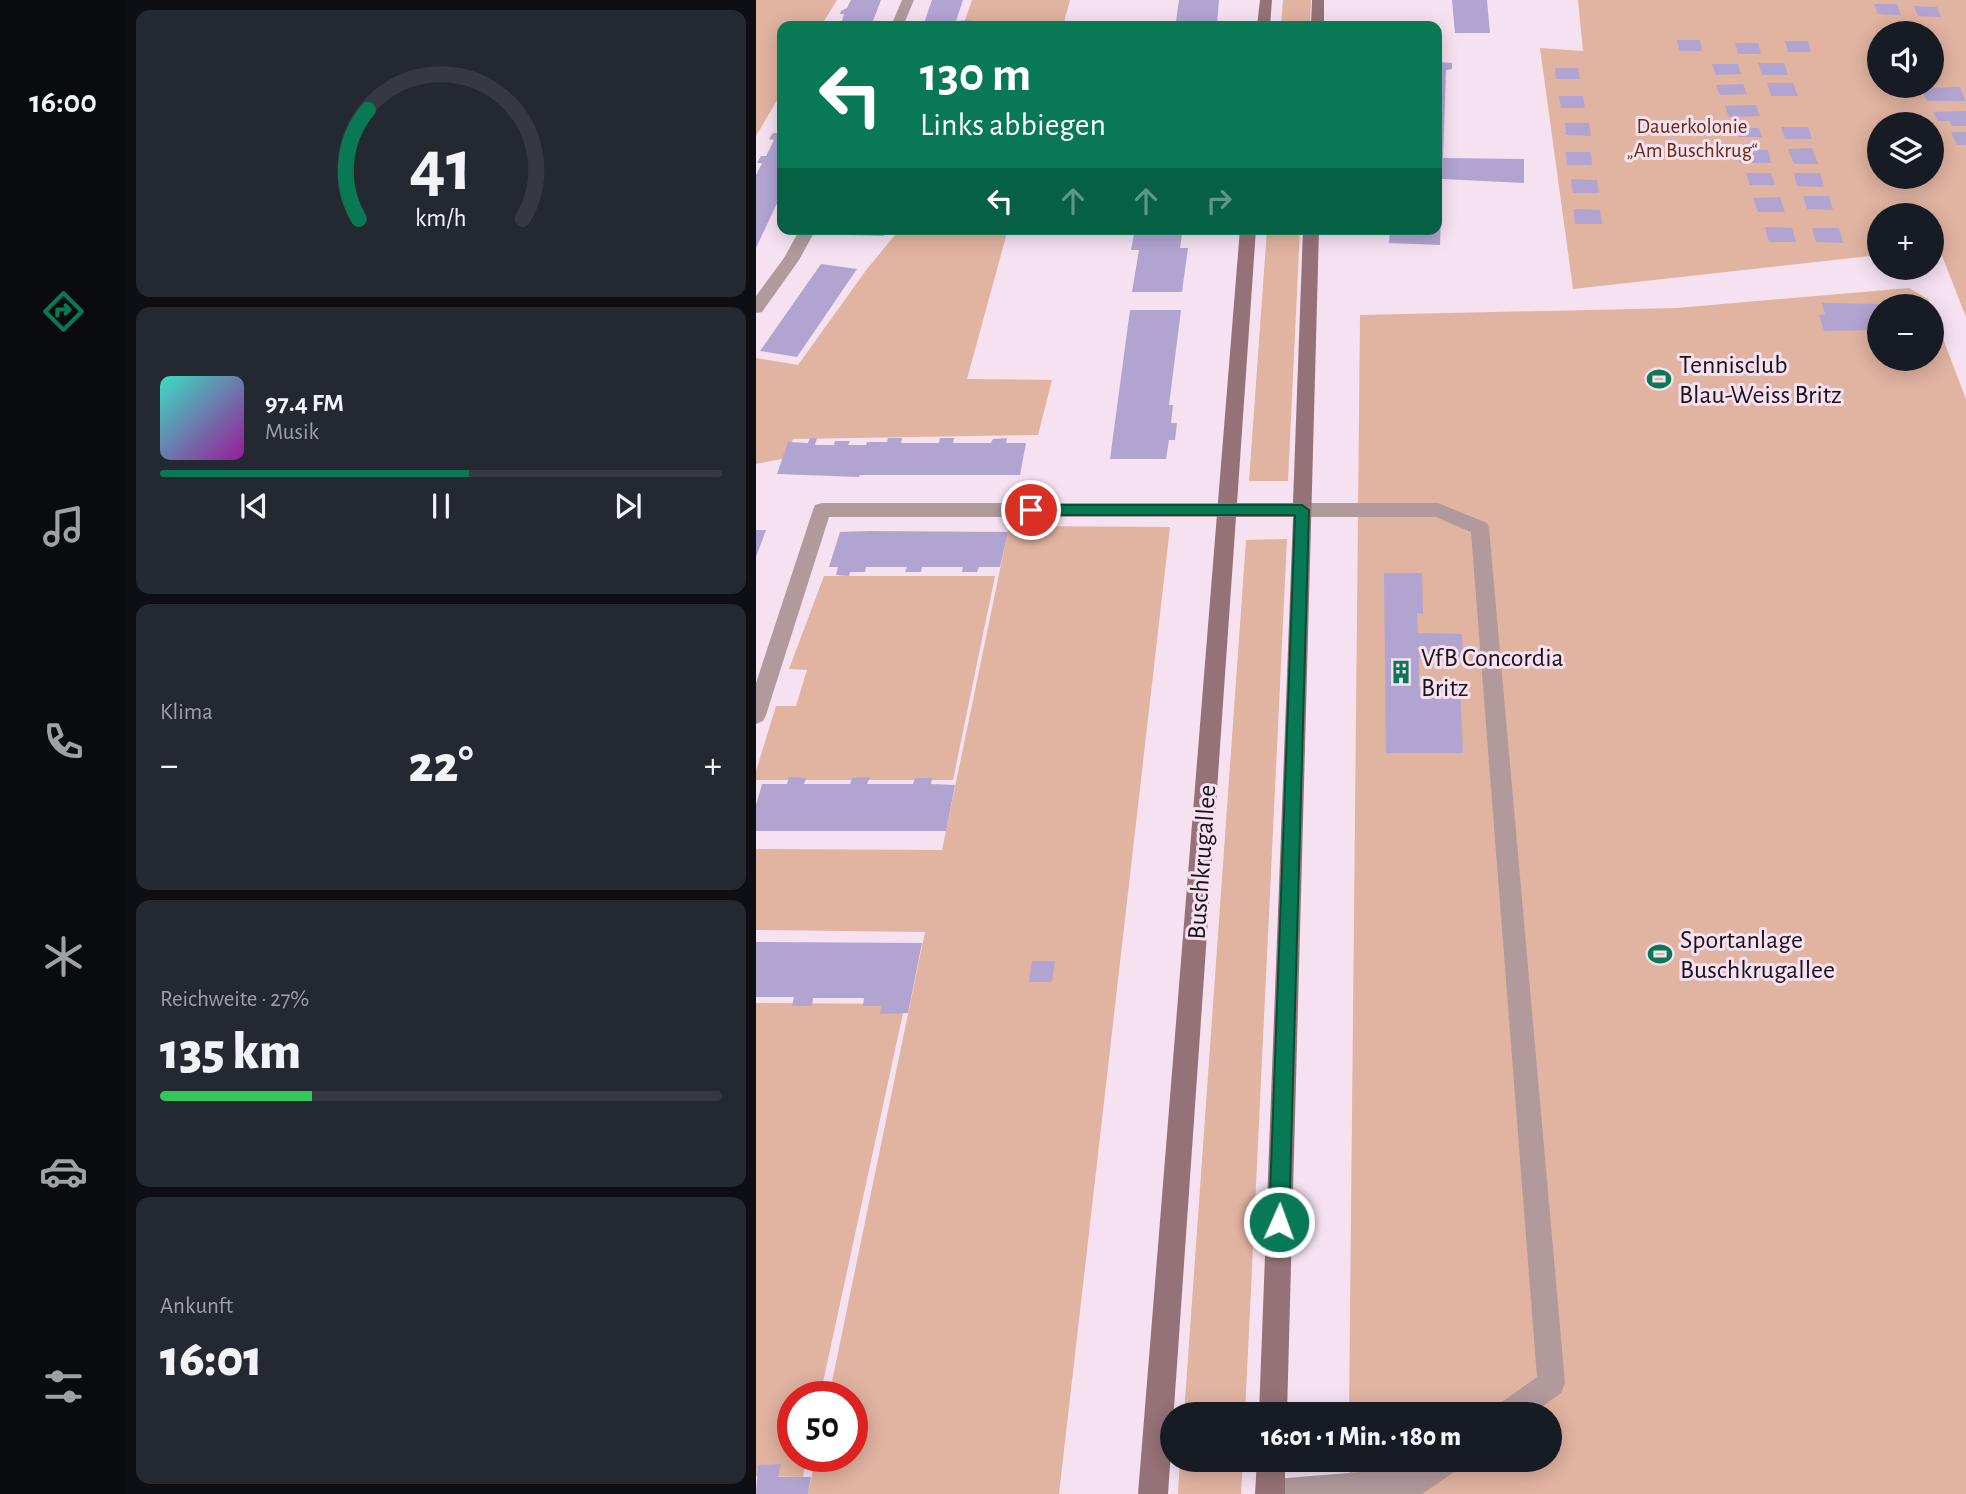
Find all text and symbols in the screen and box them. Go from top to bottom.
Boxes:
map controls [1867,21,1944,371]
button: sound [1867,21,1944,98]
icon: left [805,49,896,140]
text: 130 m [920,51,1031,100]
text: 16:00 [29,86,97,118]
text: Links abbiegen [920,109,1106,141]
button: layers [1867,112,1944,189]
park label: Dauerkolonie „Am Buschkrug“ [1626,116,1758,161]
text: 41 [410,132,472,205]
icon: left [981,182,1019,220]
icon: ahead [1054,182,1092,220]
icon: ahead [1127,182,1165,220]
icon: right [1200,182,1238,220]
button: + [1867,203,1944,280]
text: km/h [415,206,467,231]
icon: directions [39,287,88,336]
button: − [1867,294,1944,371]
place label: Tennisclub Blau-Weiss Britz [1679,352,1842,408]
sports icon: Tennisclub Blau-Weiss Britz [1645,365,1673,393]
text: 97.4 FM [265,390,344,416]
text: Musik [265,421,319,444]
pin [1001,480,1061,540]
icon: previous [235,487,273,525]
icon: pause [422,487,460,525]
icon: next [609,487,647,525]
icon: arrive [1012,491,1050,529]
icon: music [39,502,88,551]
place label: VfB Concordia Britz [1421,645,1564,701]
building icon: VfB Concordia Britz [1387,658,1415,686]
text: Klima [160,701,213,724]
icon: phone [39,717,88,766]
text: 22° [408,739,474,791]
text: − [160,747,178,785]
text: + [704,747,722,785]
street label: Buschkrugallee [1184,784,1220,940]
place label: Sportanlage Buschkrugallee [1680,927,1835,983]
icon: climate [39,932,88,981]
sports icon: Sportanlage Buschkrugallee [1646,940,1674,968]
text: Reichweite · 27% [160,988,309,1011]
text: 135 km [160,1026,301,1078]
icon: car [39,1147,88,1196]
position arrow [1242,1185,1316,1259]
text: Ankunft [160,1295,233,1318]
text: 16:01 [160,1333,263,1385]
icon: filters [39,1362,88,1411]
speed limit sign: 50 [777,1381,868,1472]
text: 16:01 · 1 Min. · 180 m [1261,1424,1461,1450]

